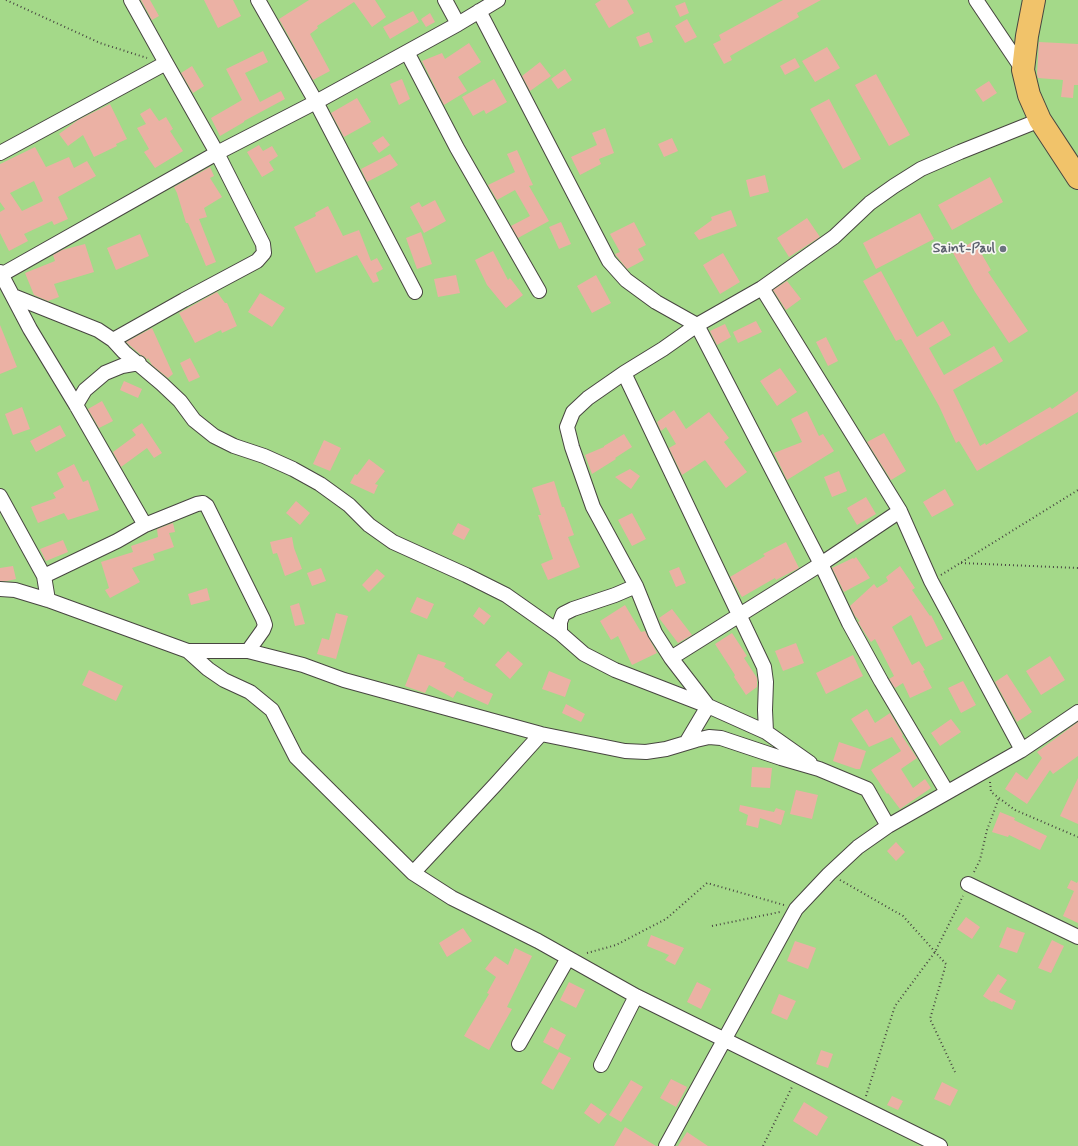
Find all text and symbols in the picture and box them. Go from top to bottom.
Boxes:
place label: Saint-Paul [933,241,995,257]
marker: Saint-Paul [998,244,1008,254]

